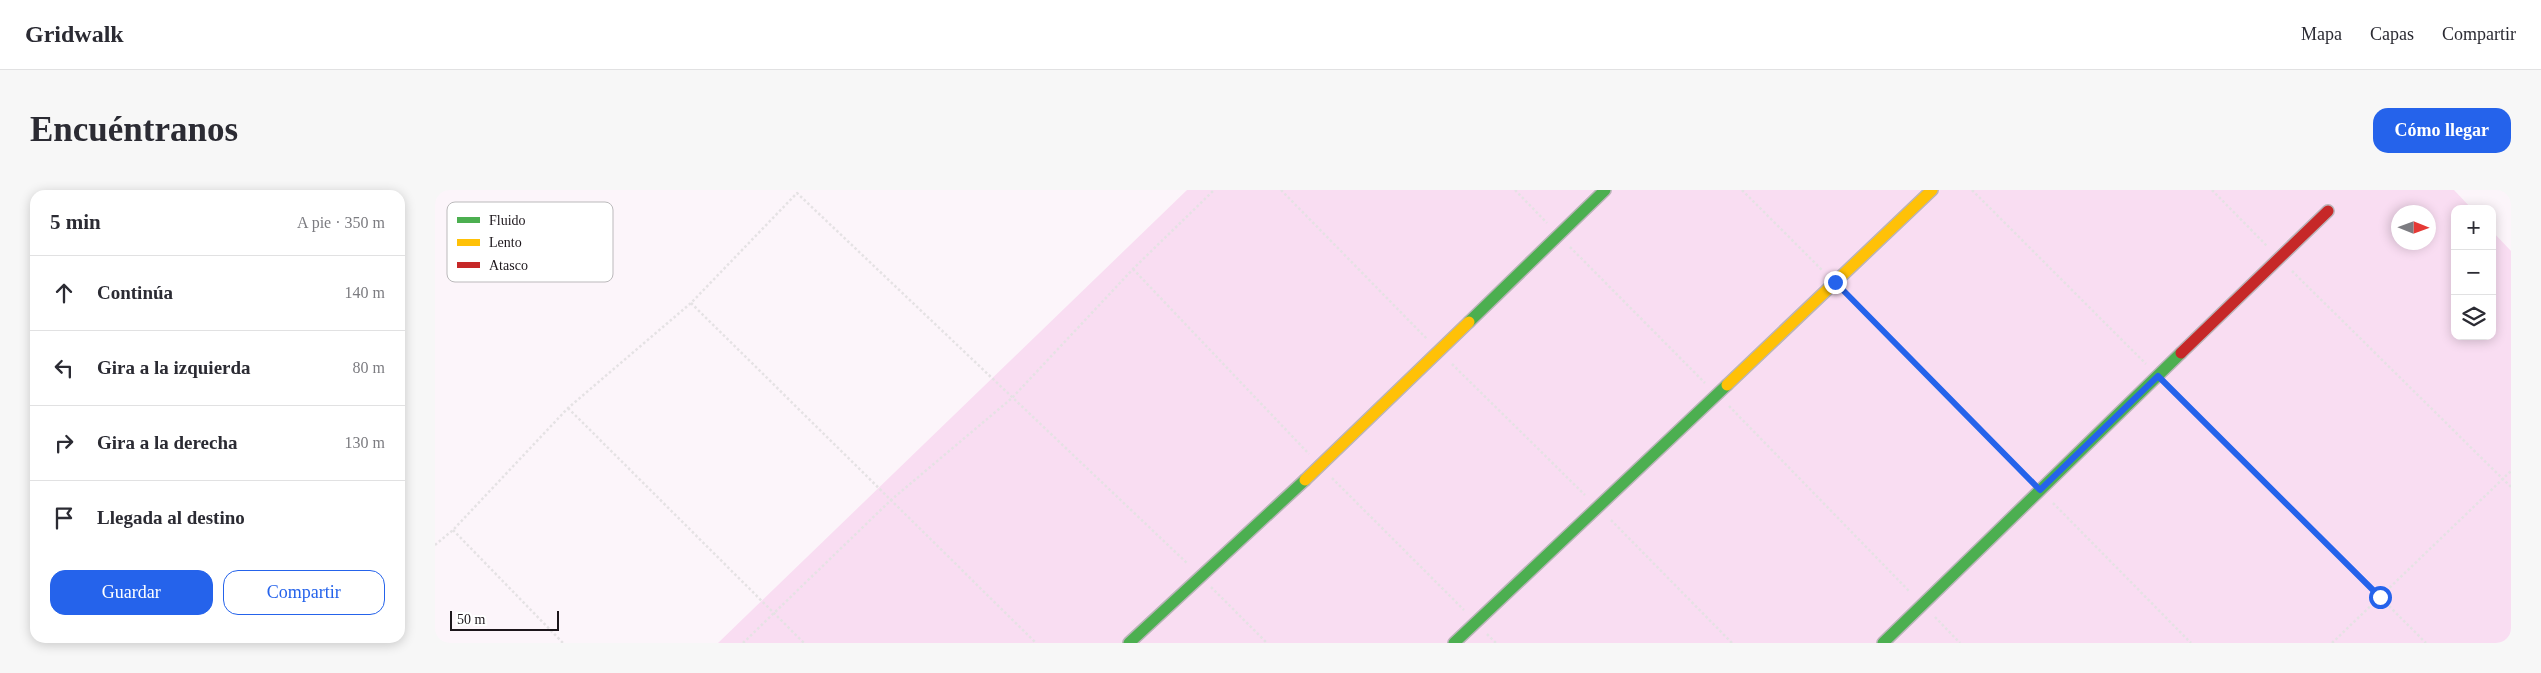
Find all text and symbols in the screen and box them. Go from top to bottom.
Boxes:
text: Gridwalk [25,21,124,47]
text: Mapa [2301,24,2342,44]
text: Capas [2370,24,2414,44]
text: Compartir [2442,24,2516,44]
button: Cómo llegar [2373,108,2511,153]
text: Encuéntranos [30,110,238,149]
legend [447,202,613,282]
north arrow [2391,205,2436,250]
map controls [2451,205,2496,340]
button: + [2451,205,2496,250]
text: 5 min [50,210,101,234]
text: Fluido [489,213,526,228]
text: A pie · 350 m [297,214,385,231]
text: Lento [489,235,522,250]
button: − [2451,250,2496,295]
text: Atasco [489,258,528,273]
route end [1824,271,1847,294]
icon: ahead [50,279,78,307]
text: Continúa [97,282,173,303]
text: 140 m [345,284,385,301]
button: layers [2451,295,2496,340]
icon: left [50,354,78,382]
text: Gira a la izquierda [97,357,251,378]
text: 80 m [353,359,385,376]
icon: right [50,429,78,457]
text: Gira a la derecha [97,432,238,453]
text: 130 m [345,434,385,451]
icon: arrive [50,504,78,532]
text: Llegada al destino [97,507,245,528]
button: Guardar [50,570,213,615]
button: Compartir [223,570,385,615]
route start [2369,586,2392,609]
scale bar [450,608,559,631]
text: 50 m [457,612,485,627]

